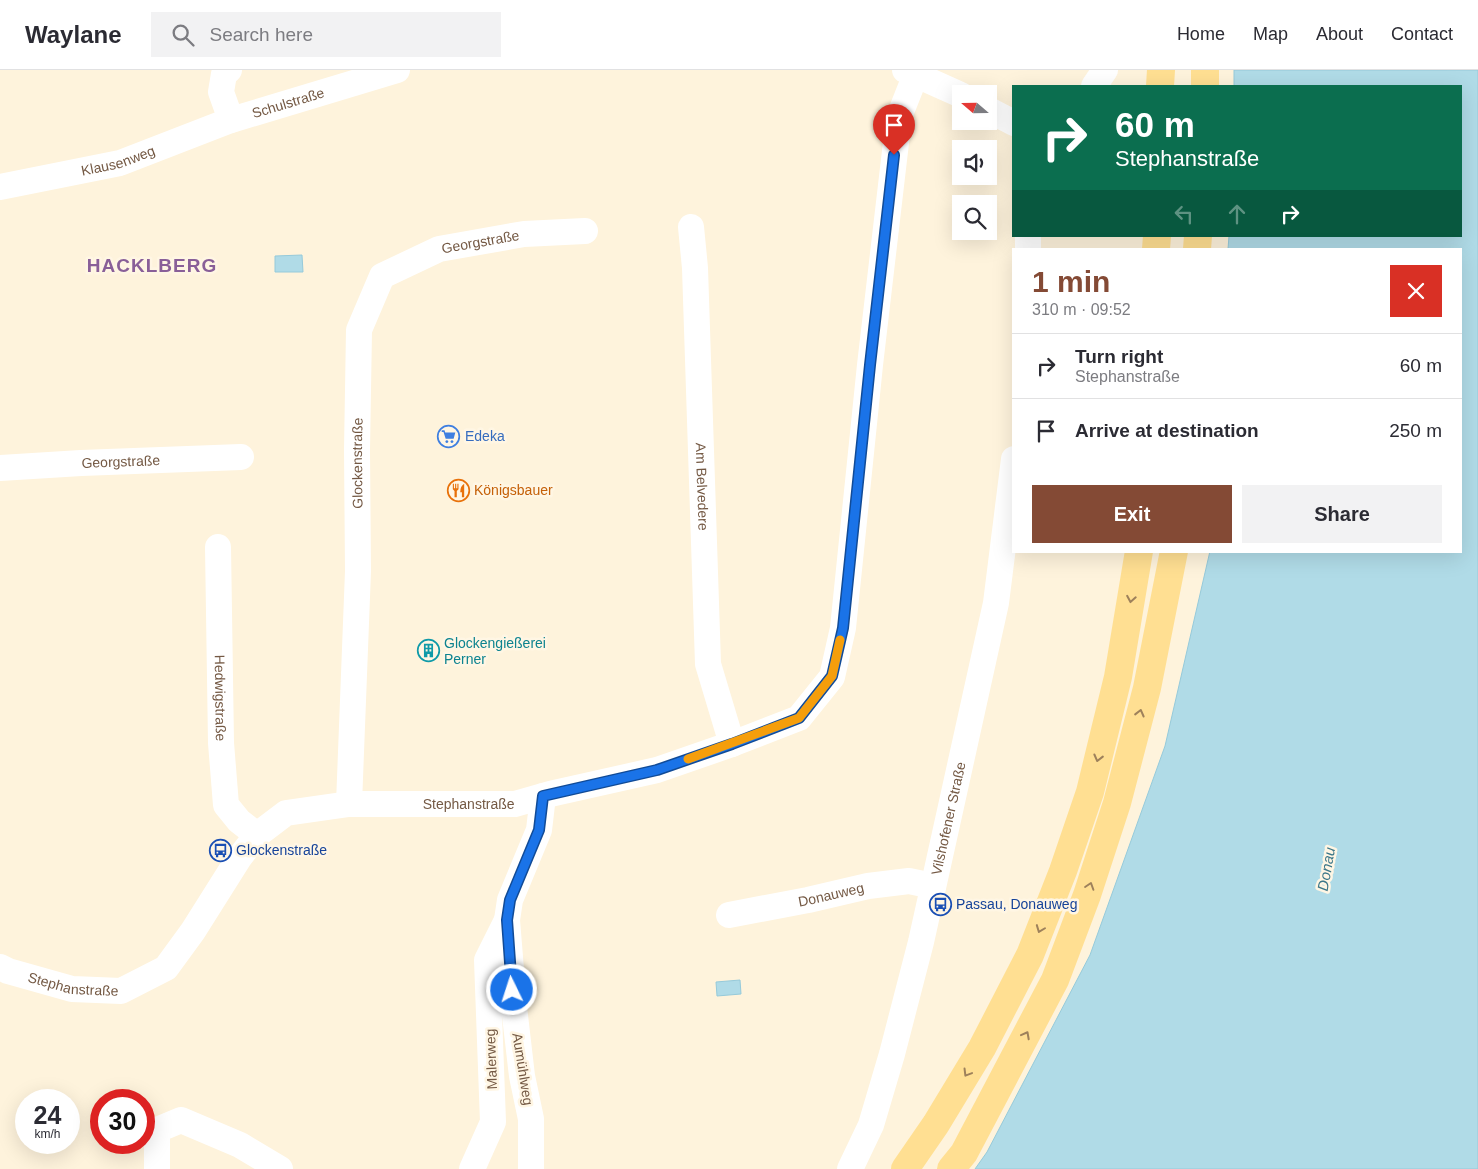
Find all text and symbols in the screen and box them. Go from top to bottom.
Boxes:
search box [151,12,501,57]
text: Waylane [25,21,121,48]
icon: search [169,21,197,49]
text: Search here [209,24,313,45]
text: Home [1177,24,1225,44]
text: Map [1253,24,1288,44]
text: About [1316,24,1363,44]
text: Contact [1391,24,1453,44]
street label: Schulstraße [250,84,326,121]
north arrow [952,85,998,130]
map controls [952,85,997,240]
pin [873,104,915,155]
icon: right [1032,105,1097,170]
text: 60 m [1115,105,1195,144]
icon: arrive [880,111,908,139]
button: sound [952,140,997,185]
street label: Klausenweg [80,142,157,179]
text: Stephanstraße [1115,146,1259,171]
button: search [952,195,997,240]
icon: left [1170,200,1198,228]
icon: ahead [1223,200,1251,228]
icon: right [1276,200,1304,228]
street label: Georgstraße [440,227,521,256]
district label: HACKLBERG [87,255,217,276]
text: 1 min [1032,265,1110,298]
button: close [1390,265,1442,317]
text: 310 m · 09:52 [1032,301,1131,318]
text: Turn right [1075,346,1163,367]
icon: right [1032,352,1060,380]
text: 60 m [1400,355,1442,376]
text: Stephanstraße [1075,368,1180,385]
street label: Glockenstraße [349,417,366,509]
icon: arrive [1032,417,1060,445]
text: Arrive at destination [1075,420,1259,441]
text: 250 m [1389,420,1442,441]
supermarket icon: Edeka [437,424,461,448]
place label: Edeka [465,428,505,444]
street label: Am Belvedere [693,442,712,531]
street label: Georgstraße [81,452,161,471]
restaurant icon: Königsbauer [446,478,470,502]
place label: Königsbauer [474,482,553,498]
button: Exit [1032,485,1232,543]
button: Share [1242,485,1442,543]
one-way arrow [1126,595,1136,604]
place label: Glockengießerei Perner [444,635,546,667]
building icon: Glockengießerei Perner [416,639,440,663]
street label: Hedwigstraße [212,655,229,742]
one-way arrow [1134,709,1145,718]
one-way arrow [1093,754,1104,763]
street label: Vilshofener Straße [928,760,969,877]
street label: Stephanstraße [423,796,515,812]
bus stop icon: Glockenstraße [208,838,232,862]
place label: Glockenstraße [236,842,327,858]
water label: Donau [1314,845,1338,892]
street label: Donauweg [797,879,865,910]
one-way arrow [1084,882,1094,891]
bus stop icon: Passau, Donauweg [928,892,952,916]
place label: Passau, Donauweg [956,896,1077,912]
one-way arrow [1036,924,1046,933]
position arrow [485,963,537,1015]
street label: Stephanstraße [26,969,119,999]
street label: Malerweg [482,1028,500,1090]
one-way arrow [1020,1031,1030,1040]
street label: Aumühlweg [509,1032,537,1106]
one-way arrow [963,1068,973,1077]
speed limit sign: 30 [90,1089,155,1154]
text: 24 [34,1101,61,1129]
text: km/h [34,1127,61,1141]

